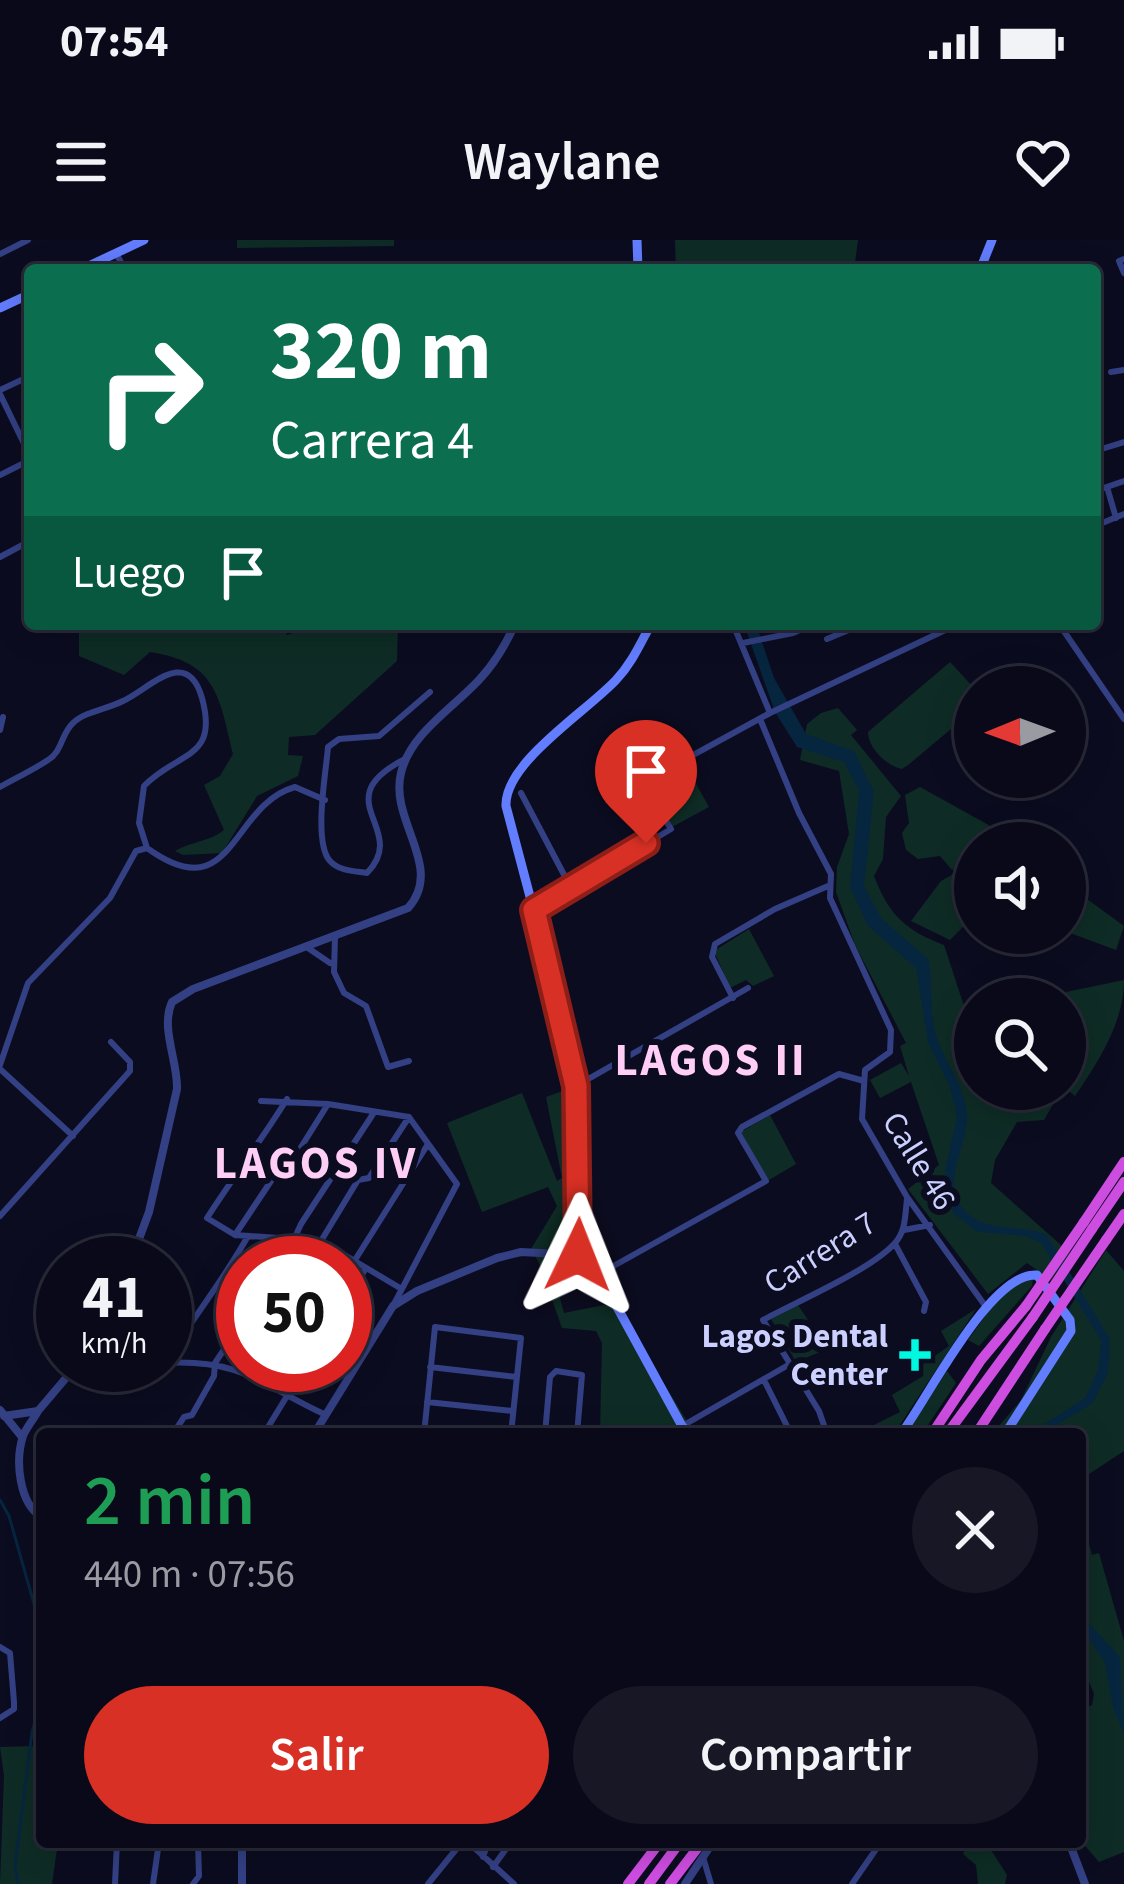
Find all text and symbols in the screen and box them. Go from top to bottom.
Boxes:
text: 07:54 [60,10,169,74]
text: Waylane [463,124,661,201]
icon: menu [48,129,114,195]
icon: heart [1010,129,1076,195]
text: 320 m [270,292,492,412]
icon: right [72,312,228,468]
text: Carrera 4 [270,403,474,480]
icon: arrive [210,540,276,606]
text: Luego [72,541,186,605]
north arrow [954,666,1086,798]
map controls [954,666,1086,1110]
pin [595,720,697,843]
icon: arrive [613,738,679,804]
button: sound [954,822,1086,954]
button: search [954,978,1086,1110]
district label: LAGOS II [615,1029,807,1093]
street label: Calle 46 [870,1103,968,1219]
district label: LAGOS IV [214,1132,418,1196]
position arrow [515,1192,641,1318]
street label: Carrera 7 [755,1200,885,1306]
speed limit sign: 50 [216,1236,372,1392]
text: 41 [82,1256,146,1341]
place label: Lagos Dental Center [701,1313,889,1398]
text: km/h [81,1322,147,1365]
marker: Lagos Dental Center [899,1339,931,1371]
text: 2 min [84,1450,255,1553]
button: close [912,1467,1038,1593]
text: 440 m · 07:56 [84,1547,295,1603]
button: Salir [84,1686,549,1824]
button: Compartir [573,1686,1038,1824]

